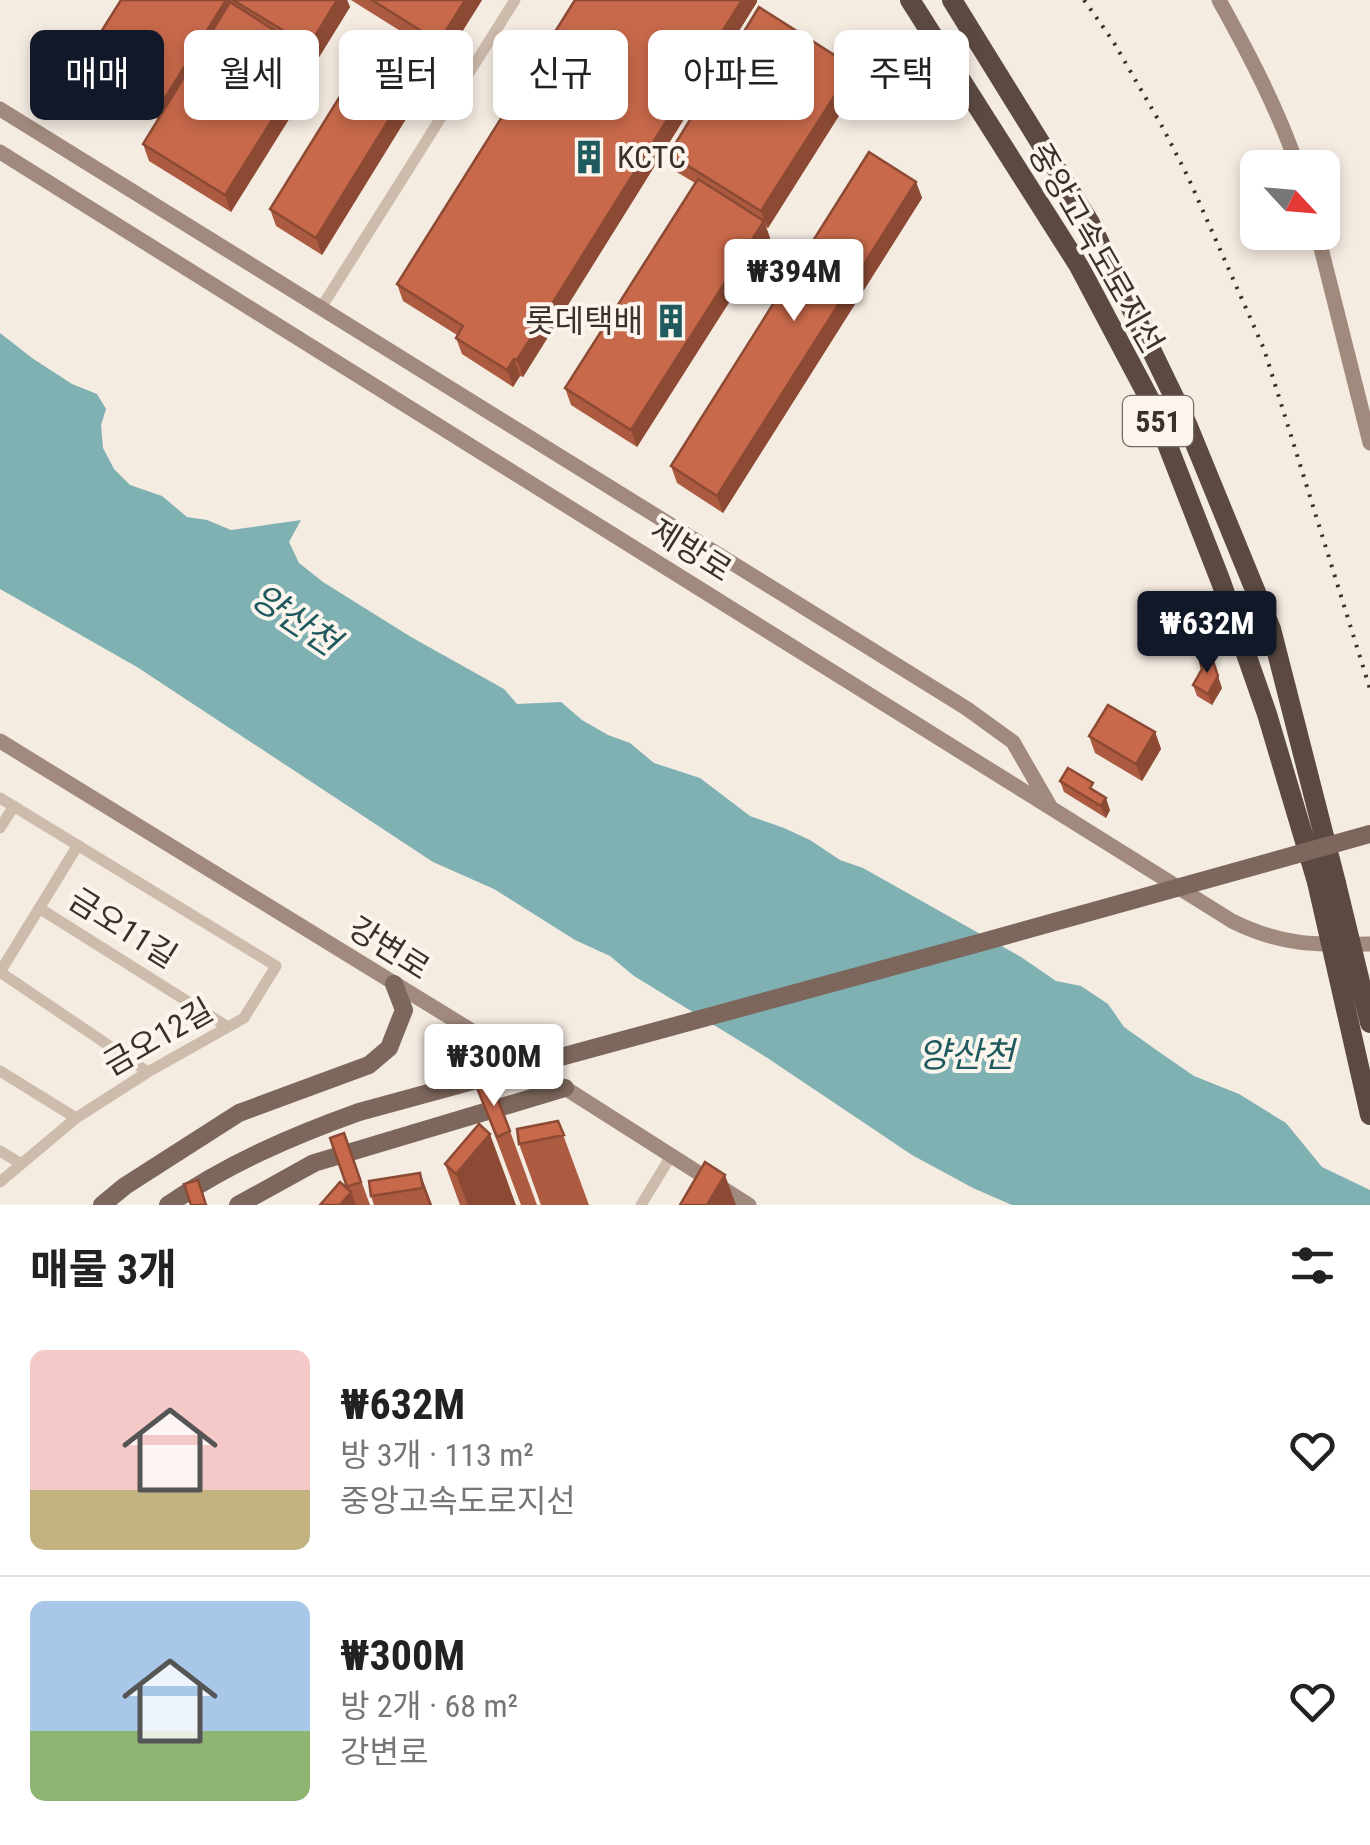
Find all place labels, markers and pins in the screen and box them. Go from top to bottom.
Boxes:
building icon: KCTC [570,138,608,176]
place label: KCTC [617,138,686,176]
pin: ₩394M [724,239,864,324]
place label: 롯데택배 [525,302,643,340]
building icon: 롯데택배 [652,302,690,340]
pin: ₩632M [1137,591,1277,676]
pin: ₩300M [424,1024,564,1109]

